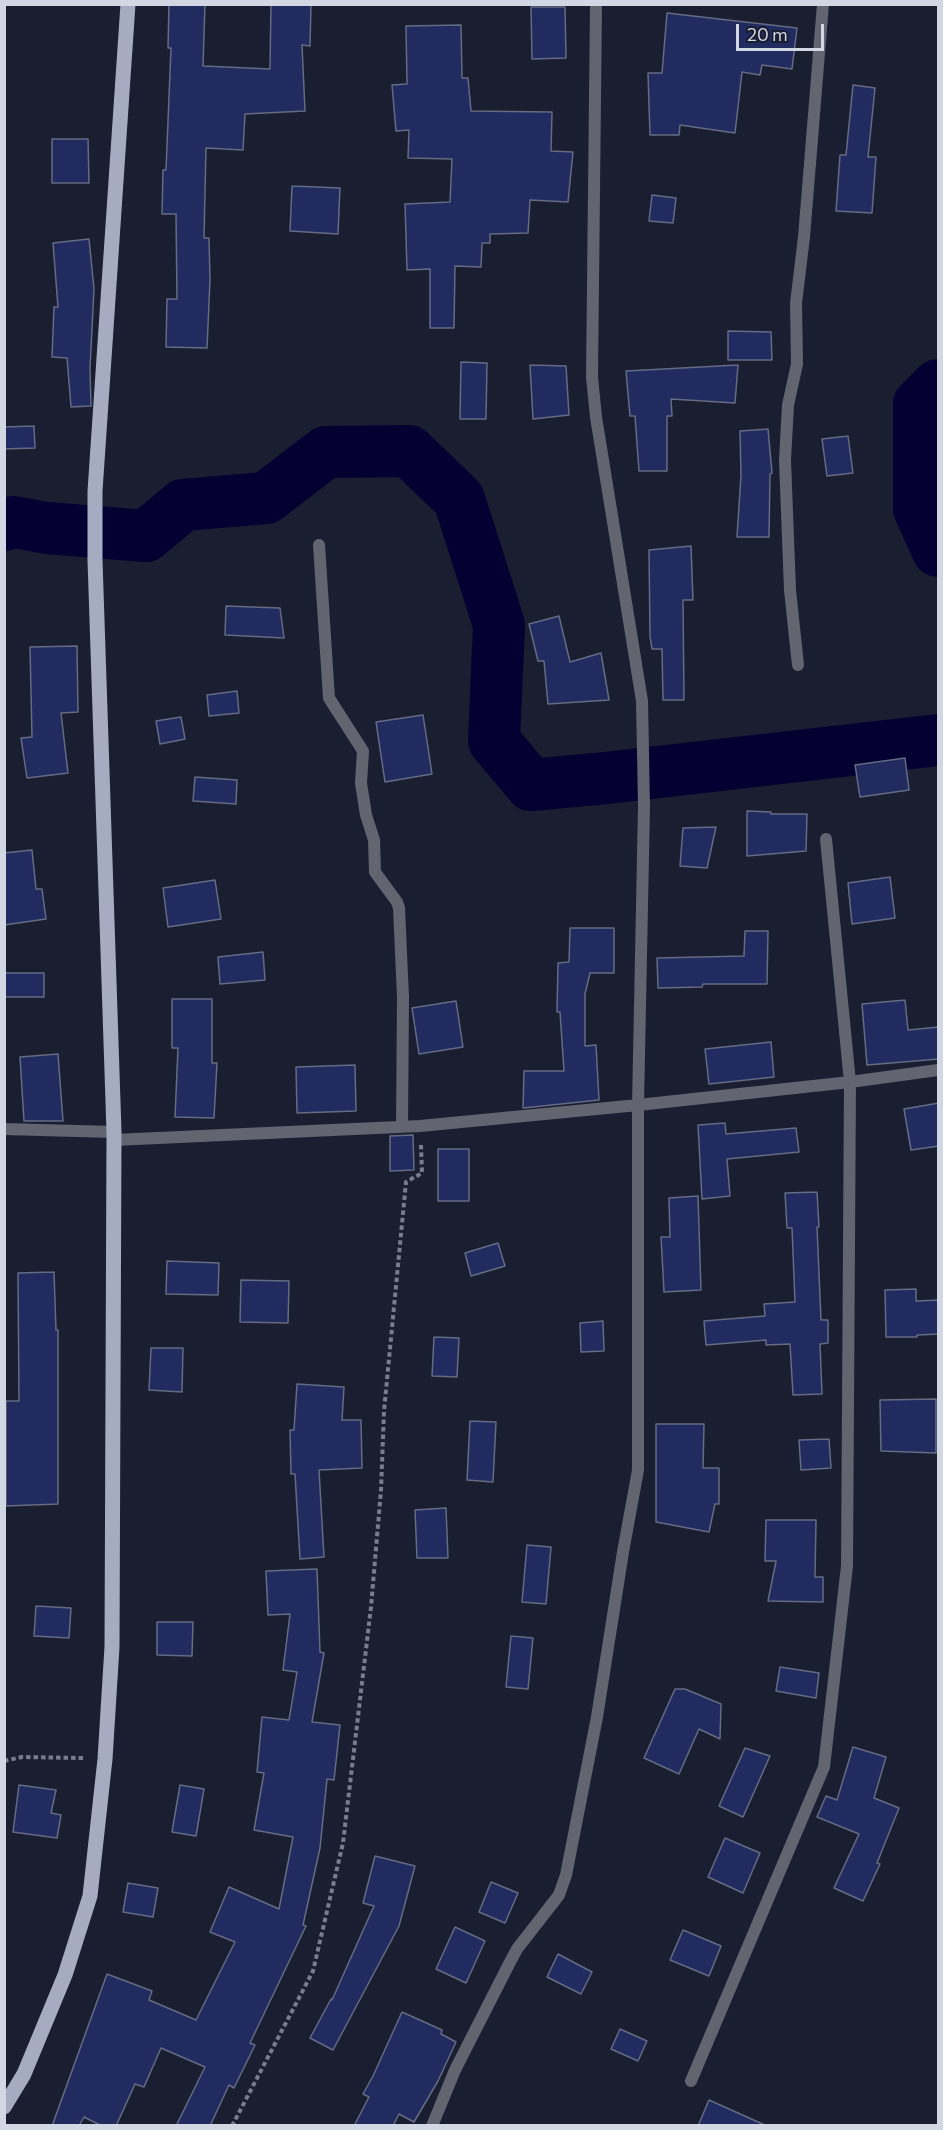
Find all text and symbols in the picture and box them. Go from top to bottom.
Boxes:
scale bar [739,12,828,50]
text: 20 m [747,23,788,45]

